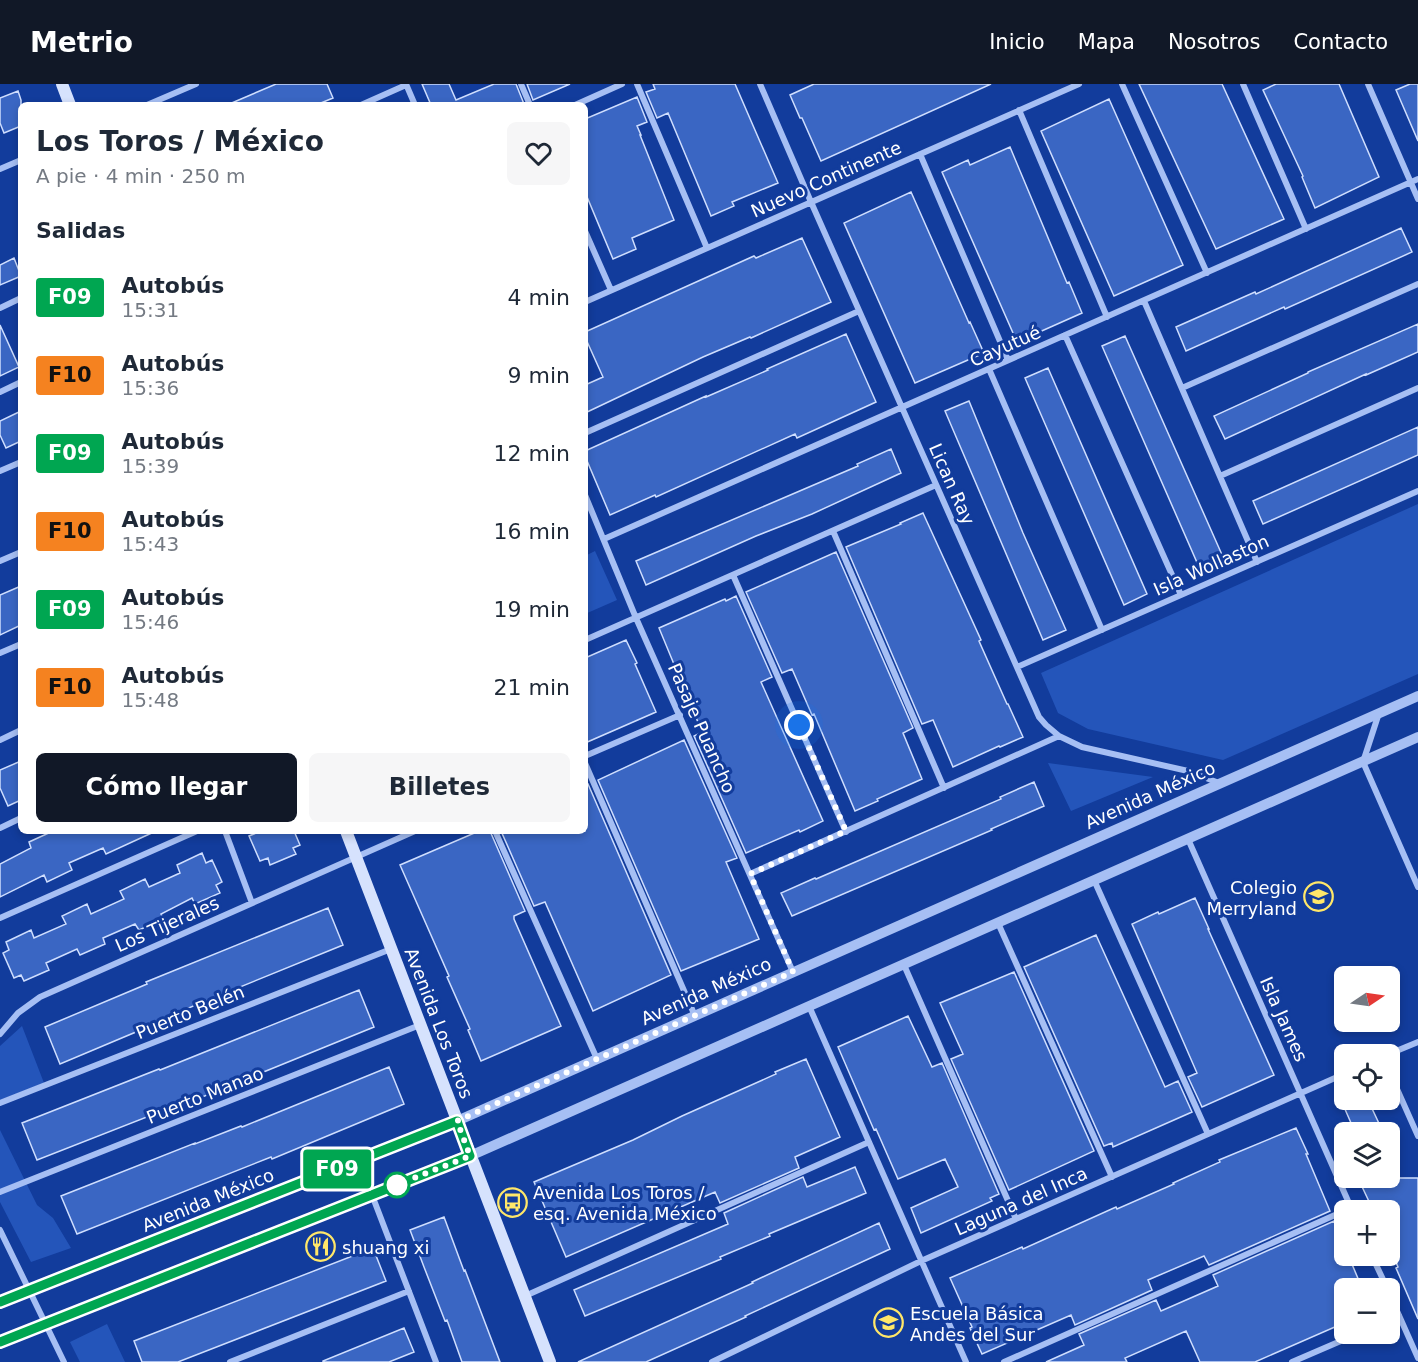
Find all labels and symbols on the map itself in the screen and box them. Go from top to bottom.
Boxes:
street label: Nuevo Continente [748,136,904,222]
street label: Cayutué [966,321,1044,371]
street label: Lican Ray [925,440,979,528]
street label: Isla Wollaston [1150,530,1272,600]
street label: Pasaje Puancho [664,660,740,796]
your location [784,710,814,740]
street label: Avenida México [1082,757,1218,833]
place label: Colegio Merryland [1206,877,1297,919]
school or university icon: Colegio Merryland [1302,881,1334,913]
street label: Los Tijerales [112,892,222,956]
street label: Avenida Los Toros [401,945,477,1101]
street label: Avenida México [638,953,774,1029]
north arrow [1334,966,1400,1032]
street label: Isla James [1256,973,1312,1065]
street label: Puerto Belén [133,981,247,1043]
street label: Puerto Manao [143,1062,267,1128]
line badge: F09 [302,1150,372,1188]
street label: Laguna del Inca [951,1162,1091,1240]
street label: Avenida México [139,1164,277,1236]
unlabelled marker [384,1172,410,1198]
place label: Avenida Los Toros / esq. Avenida México [533,1182,717,1224]
bus stop icon: Avenida Los Toros / esq. Avenida México [496,1186,528,1218]
restaurant icon: shuang xi [305,1231,337,1263]
place label: shuang xi [342,1237,429,1258]
place label: Escuela Básica Andes del Sur [910,1303,1044,1345]
school or university icon: Escuela Básica Andes del Sur [873,1307,905,1339]

